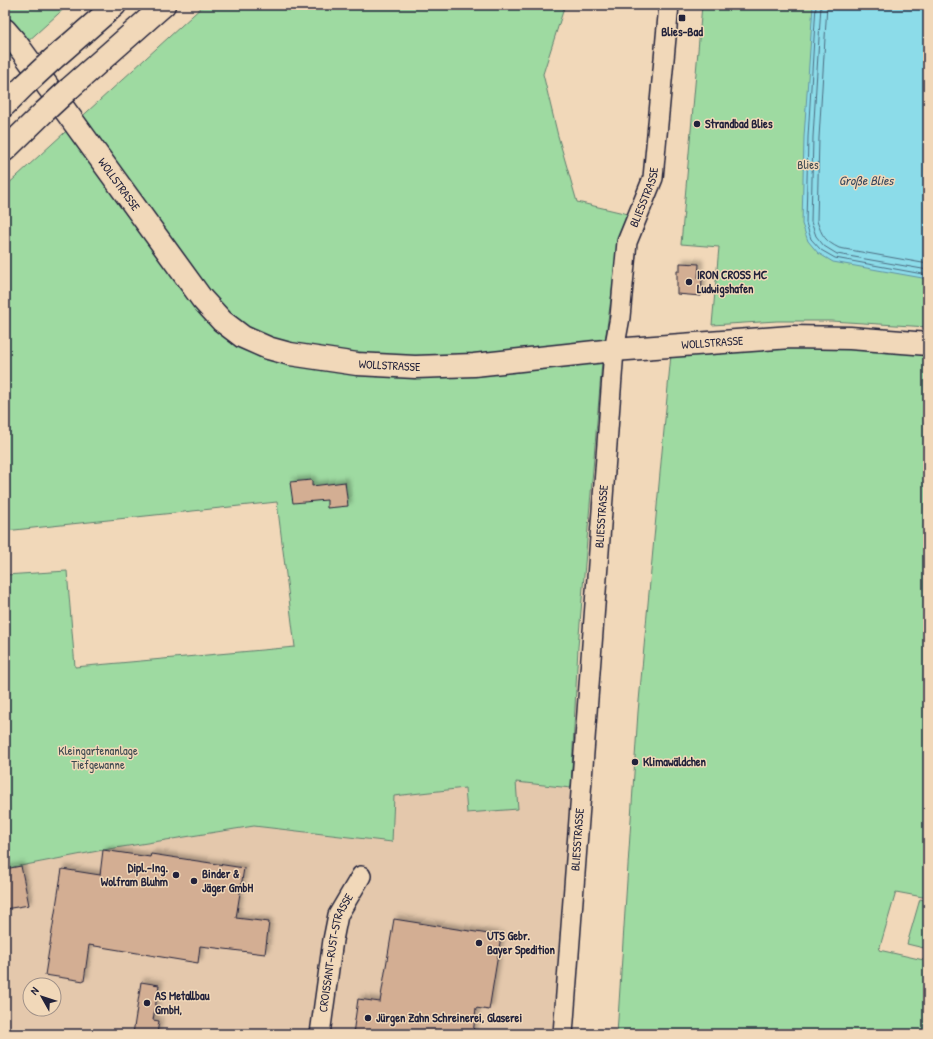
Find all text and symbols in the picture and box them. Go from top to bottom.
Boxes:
marker: Blies-Bad [677,13,687,23]
place label: Blies-Bad [661,23,703,40]
place label: Strandbad Blies [705,115,773,132]
marker: Strandbad Blies [692,119,702,129]
street label: WOLLSTRASSE [94,154,145,215]
park label: Blies [797,156,819,173]
street label: BLIESSTRASSE [625,166,662,230]
water label: Große Blies [839,171,894,190]
place label: IRON CROSS MC Ludwigshafen [697,266,768,298]
marker: IRON CROSS MC Ludwigshafen [684,277,694,287]
street label: WOLLSTRASSE [681,331,744,353]
street label: WOLLSTRASSE [358,355,421,375]
street label: BLIESSTRASSE [590,484,612,548]
park label: Kleingartenanlage Tiefgewanne [58,742,138,773]
place label: Klimawäldchen [643,753,707,770]
marker: Klimawäldchen [630,757,640,767]
street label: BLIESSTRASSE [566,807,588,872]
place label: Dipl.-Ing. Wolfram Bluhm [101,859,168,890]
place label: Binder & Jäger GmbH [202,865,254,897]
marker: Dipl.-Ing. Wolfram Bluhm [171,870,181,880]
marker: Binder & Jäger GmbH [189,876,199,886]
street label: CROISSANT-RUST-STRASSE [314,889,357,1013]
place label: UTS Gebr. Bayer Spedition [487,927,555,959]
marker: UTS Gebr. Bayer Spedition [474,938,484,948]
north arrow [22,977,62,1017]
text: N [27,984,42,997]
place label: AS Metallbau GmbH, [155,987,210,1018]
marker: AS Metallbau GmbH, [142,998,152,1008]
place label: Jürgen Zahn Schreinerei, Glaserei [376,1009,522,1027]
marker: Jürgen Zahn Schreinerei, Glaserei [363,1013,373,1023]

